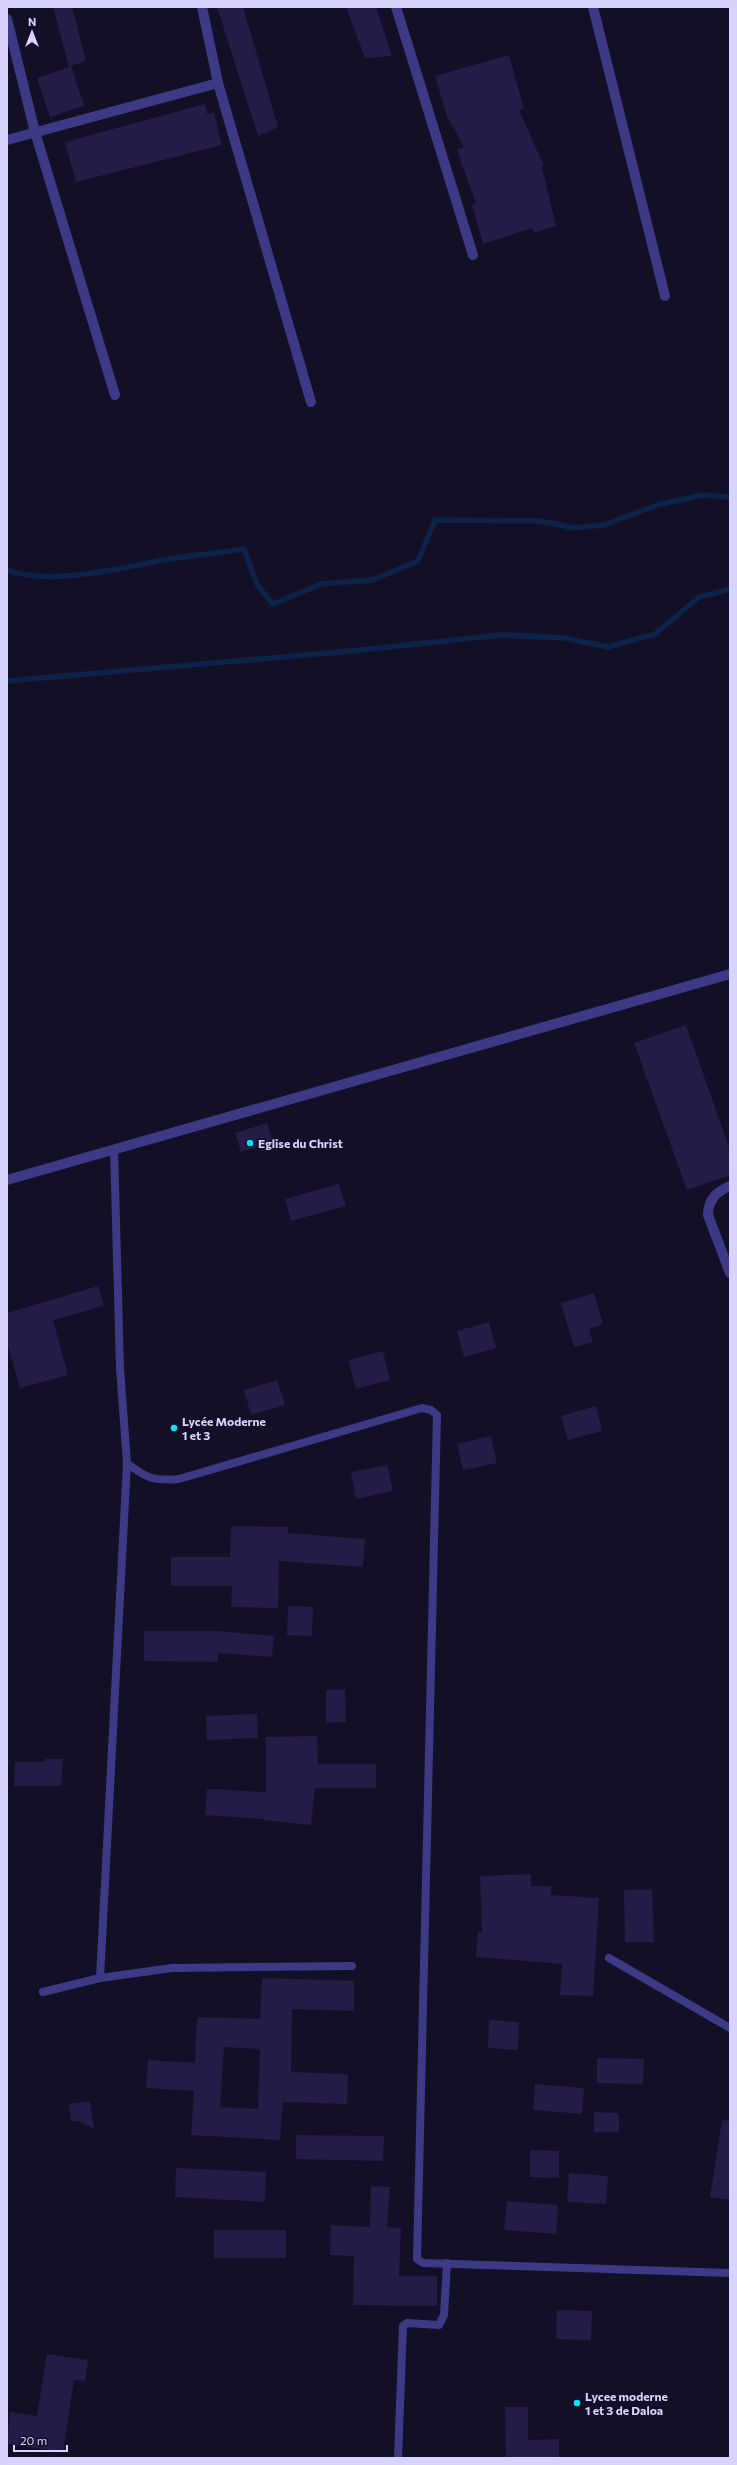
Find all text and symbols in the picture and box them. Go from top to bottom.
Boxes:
north arrow [12,12,52,52]
text: N [28,15,36,28]
place label: Eglise du Christ [258,1136,343,1150]
marker: Eglise du Christ [245,1138,255,1148]
place label: Lycée Moderne 1 et 3 [182,1414,266,1442]
marker: Lycée Moderne 1 et 3 [169,1423,179,1433]
place label: Lycee moderne 1 et 3 de Daloa [585,2389,668,2417]
marker: Lycee moderne 1 et 3 de Daloa [572,2398,582,2408]
scale bar [14,2427,67,2453]
text: 20 m [20,2433,47,2447]

